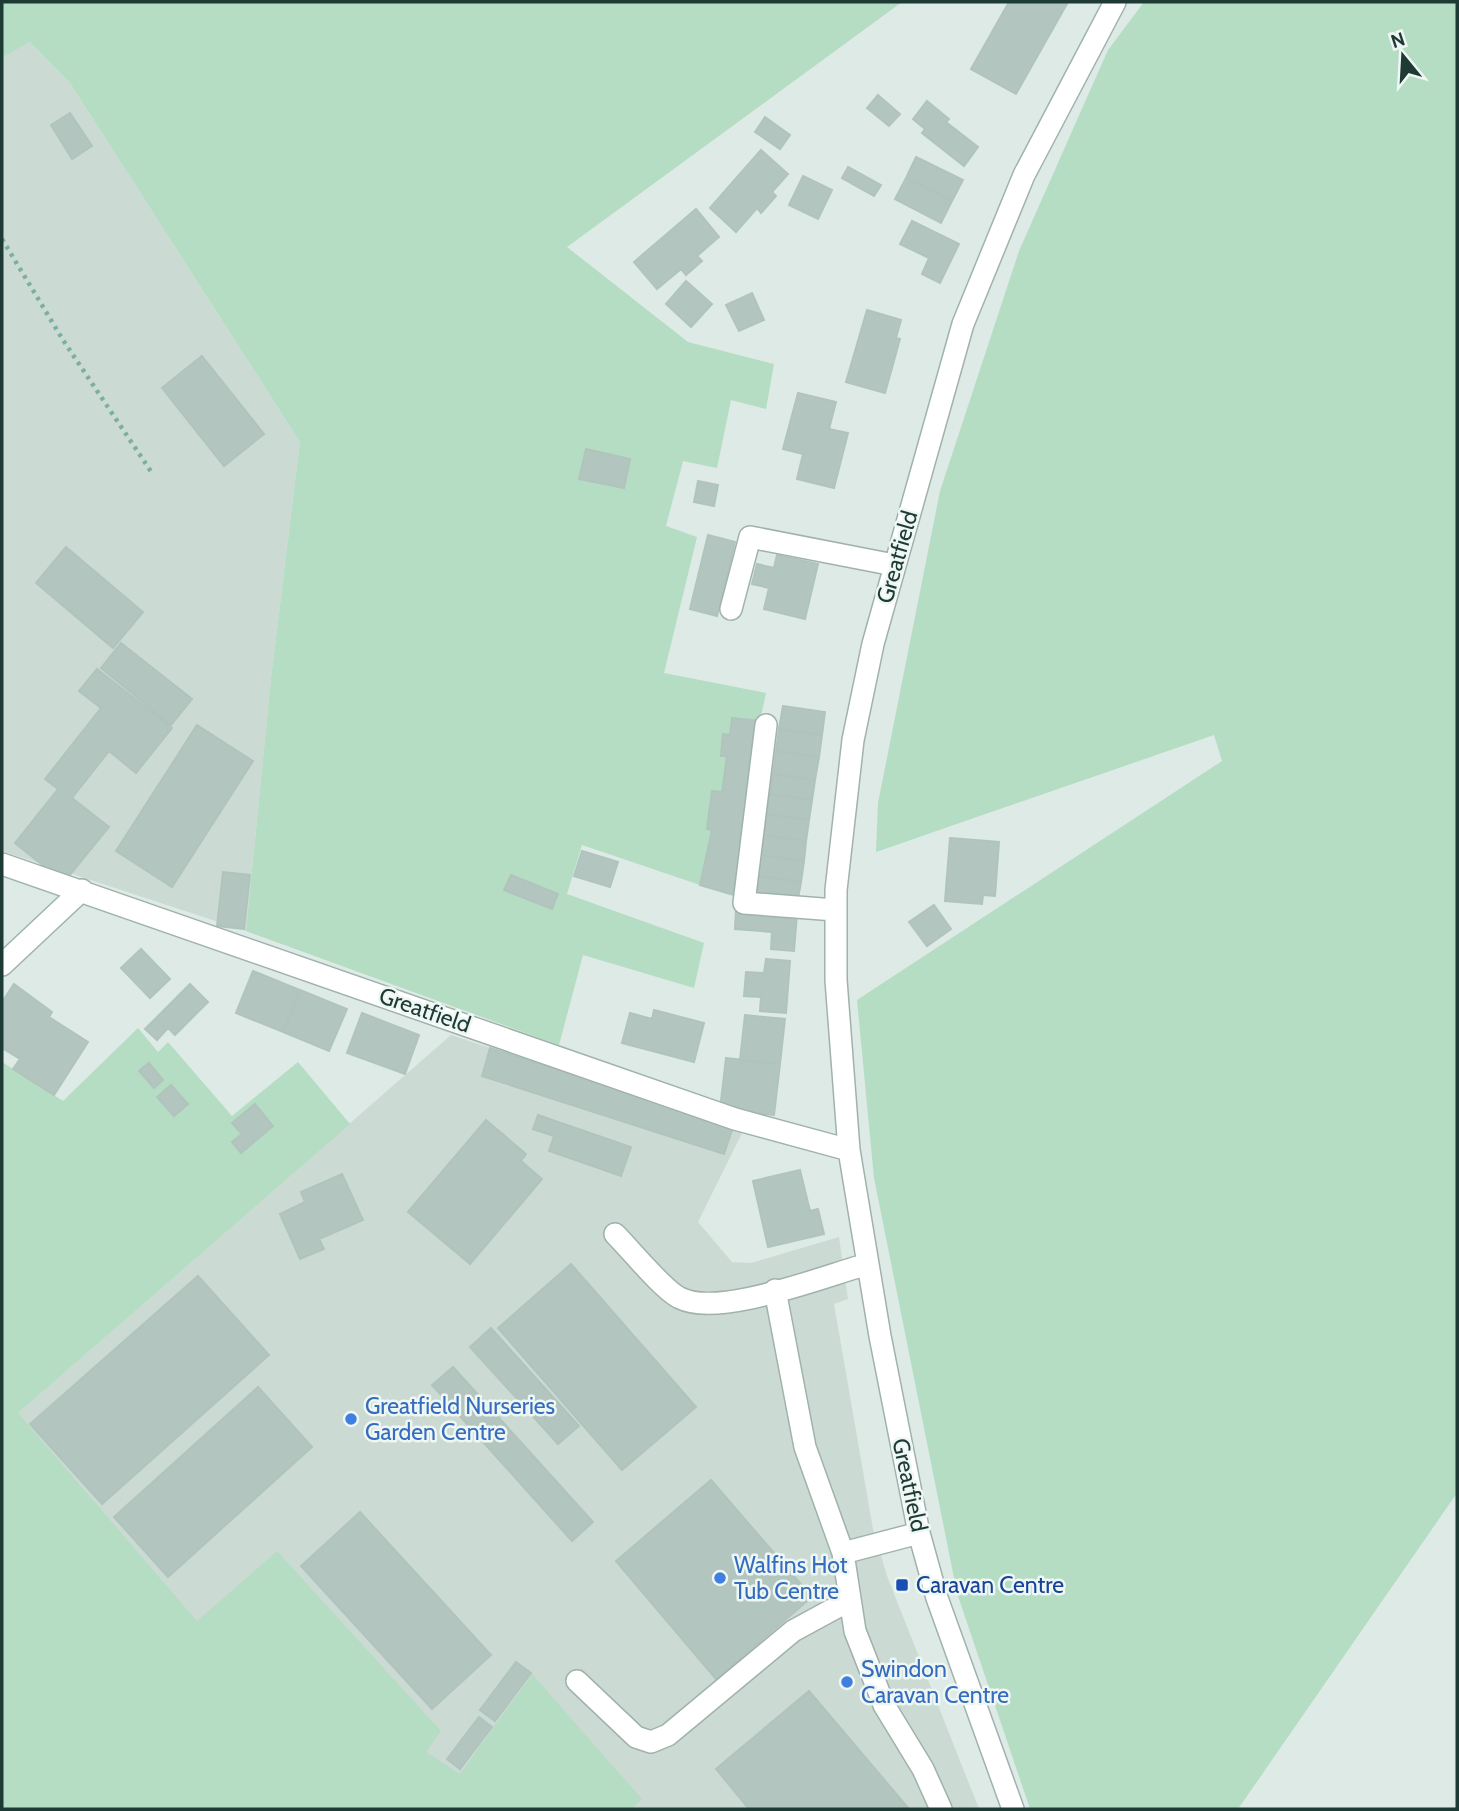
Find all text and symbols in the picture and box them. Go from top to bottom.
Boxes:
north arrow [1368,21,1438,91]
text: N [1388,27,1408,53]
street label: Greatfield [870,507,924,607]
street label: Greatfield [376,981,474,1039]
place label: Greatfield Nurseries Garden Centre [365,1392,555,1446]
marker: Greatfield Nurseries Garden Centre [343,1411,359,1427]
street label: Greatfield [886,1436,934,1534]
place label: Walfins Hot Tub Centre [734,1551,848,1605]
marker: Walfins Hot Tub Centre [712,1570,728,1586]
place label: Caravan Centre [916,1571,1064,1599]
marker: Caravan Centre [894,1577,910,1593]
place label: Swindon Caravan Centre [861,1655,1009,1709]
marker: Swindon Caravan Centre [839,1674,855,1690]

